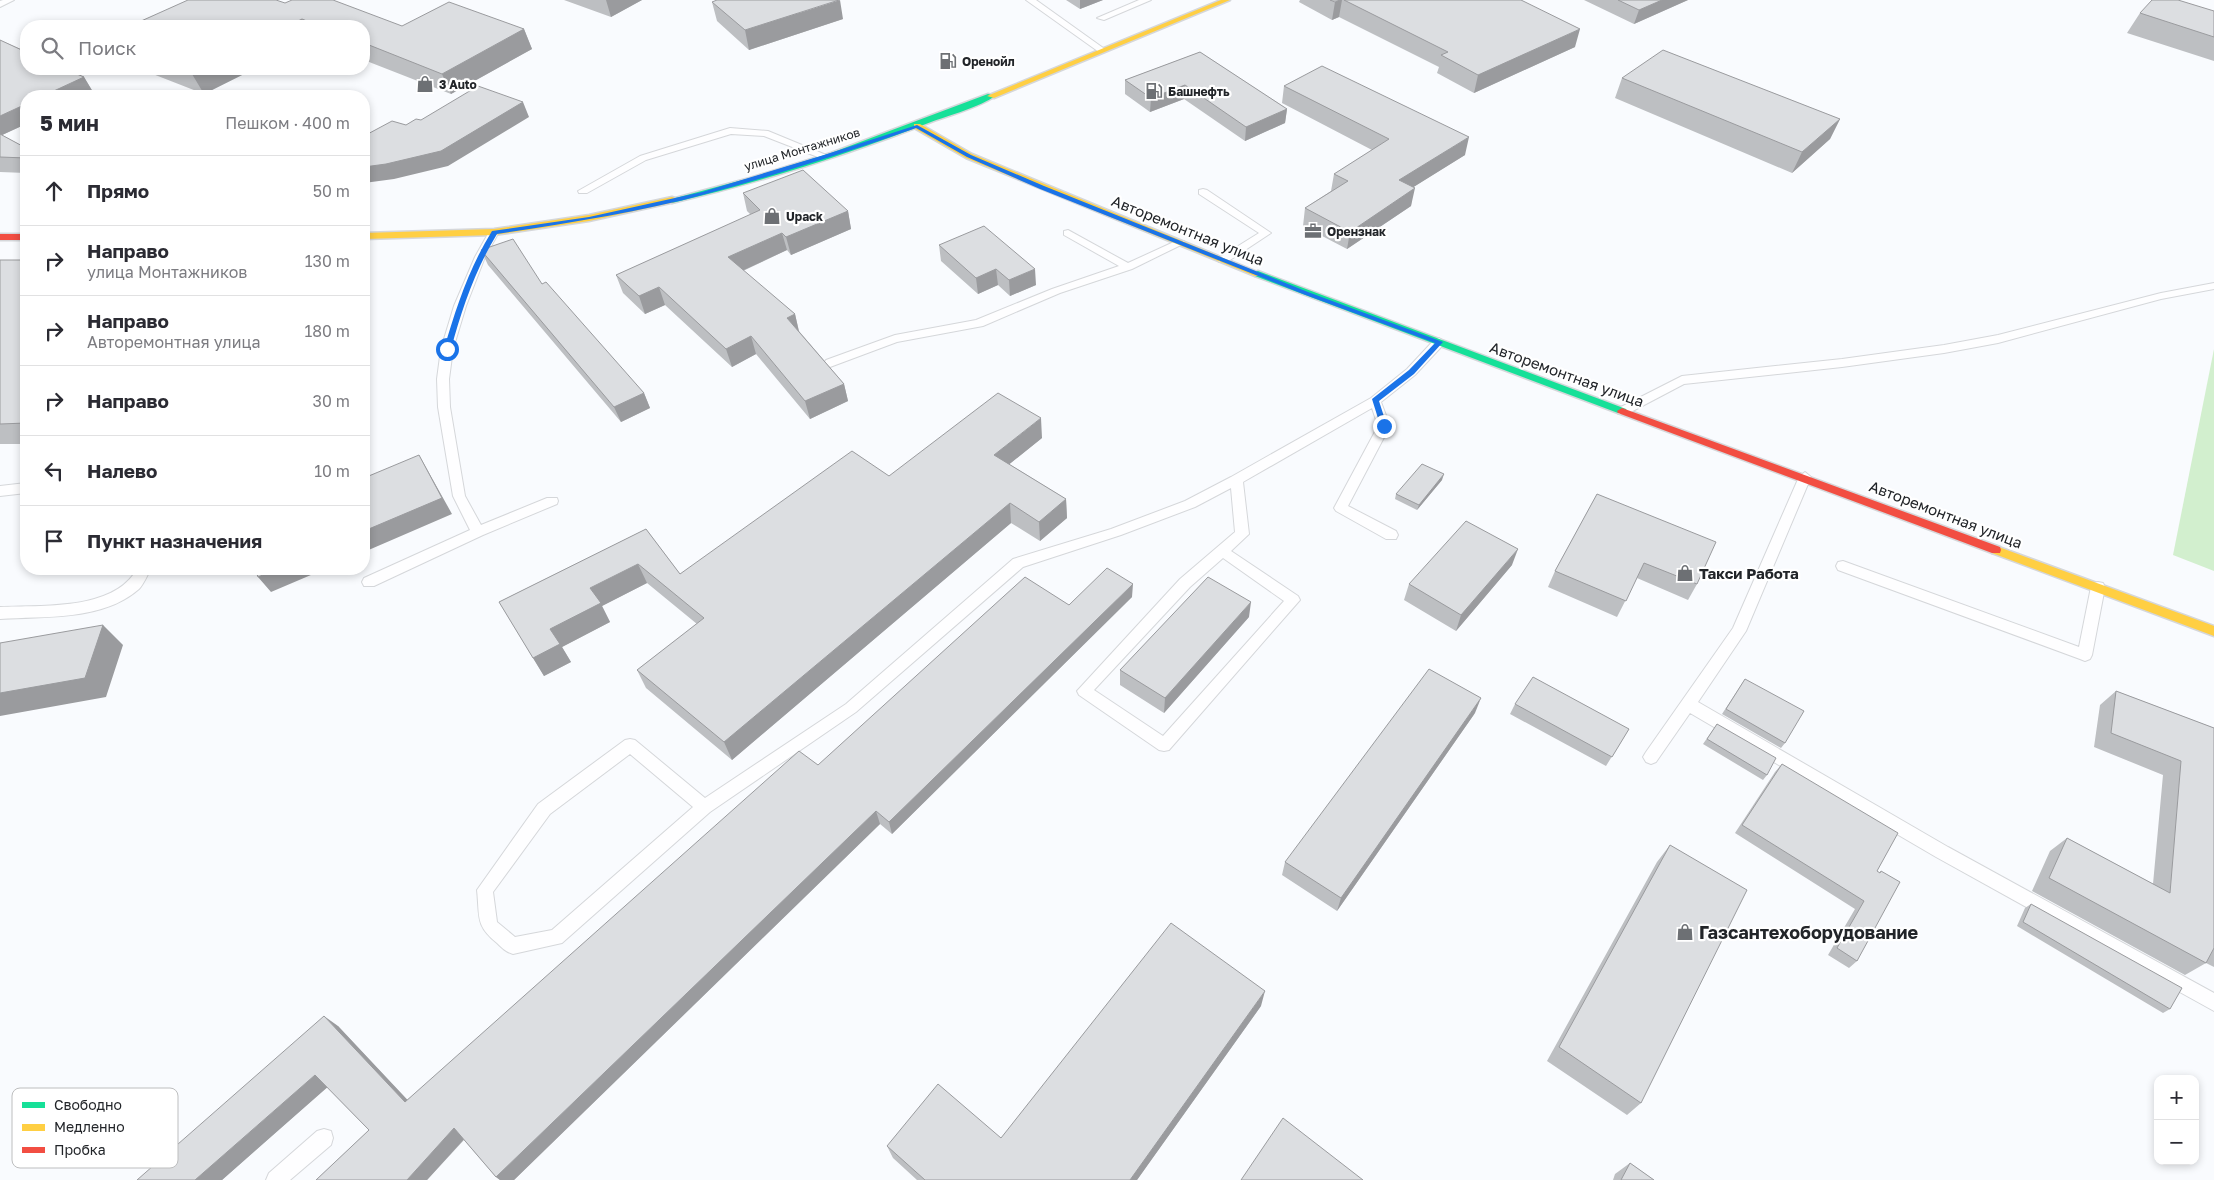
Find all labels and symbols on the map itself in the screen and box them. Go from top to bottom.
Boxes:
fuel station icon: Оренойл [938,51,958,71]
place label: Оренойл [962,54,1015,69]
shop icon: 3 Auto [415,74,435,94]
place label: 3 Auto [439,77,477,92]
fuel station icon: Башнефть [1144,81,1164,101]
place label: Башнефть [1168,84,1230,99]
street label: улица Монтажников [742,124,862,174]
street label: Авторемонтная улица [1109,191,1267,269]
shop icon: Upack [762,206,782,226]
place label: Upack [786,209,823,224]
office icon: Орензнак [1303,221,1323,241]
place label: Орензнак [1327,224,1386,239]
route start [436,338,459,361]
street label: Авторемонтная улица [1487,338,1647,410]
route end [1373,415,1396,438]
street label: Авторемонтная улица [1867,476,2025,552]
shop icon: Такси Работа [1675,563,1695,583]
place label: Такси Работа [1699,564,1799,582]
place label: Газсантехоборудование [1699,921,1919,943]
shop icon: Газсантехоборудование [1675,922,1695,942]
legend [12,1088,178,1168]
text: Свободно [54,1096,122,1113]
text: Медленно [54,1118,125,1135]
text: Пробка [54,1141,106,1158]

